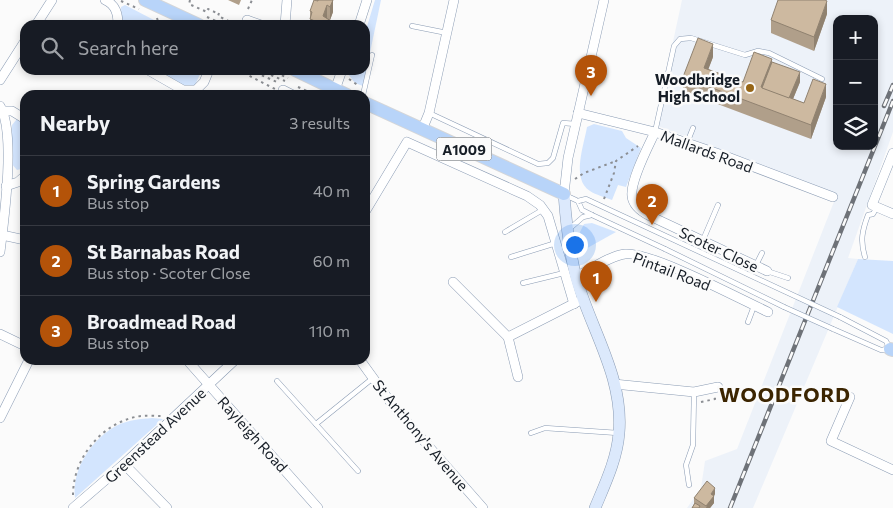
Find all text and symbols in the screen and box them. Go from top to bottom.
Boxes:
map controls [833,15,878,150]
button: + [833,15,878,60]
search box [20,20,370,75]
icon: search [38,34,66,62]
text: Search here [78,36,178,59]
pin: 3 [575,55,607,96]
button: − [833,60,878,105]
place label: Woodbridge High School [655,70,740,105]
marker: Woodbridge High School [744,82,756,94]
button: layers [833,105,878,150]
text: Nearby [40,110,110,135]
text: 3 results [289,113,350,132]
street label: Mallards Road [659,126,755,176]
road number: A1009 [436,138,492,160]
text: Spring Gardens [87,170,220,193]
text: 1 [52,181,60,200]
text: 40 m [313,181,350,200]
pin: 2 [636,184,668,225]
text: Bus stop [87,193,149,212]
street label: Scoter Close [676,223,762,275]
your location [562,232,588,258]
text: St Barnabas Road [87,240,240,263]
street label: Pintail Road [631,248,713,294]
text: 2 [51,251,61,270]
text: 60 m [313,251,350,270]
pin: 1 [580,261,612,302]
text: Bus stop · Scoter Close [87,263,250,282]
text: Broadmead Road [87,310,236,333]
text: 3 [51,321,61,340]
text: 110 m [309,321,350,340]
text: Bus stop [87,333,149,352]
street label: St Anthony's Avenue [369,376,473,494]
district label: WOODFORD [719,382,851,406]
street label: Greenstead Avenue [101,384,209,486]
street label: Rayleigh Road [214,392,292,476]

